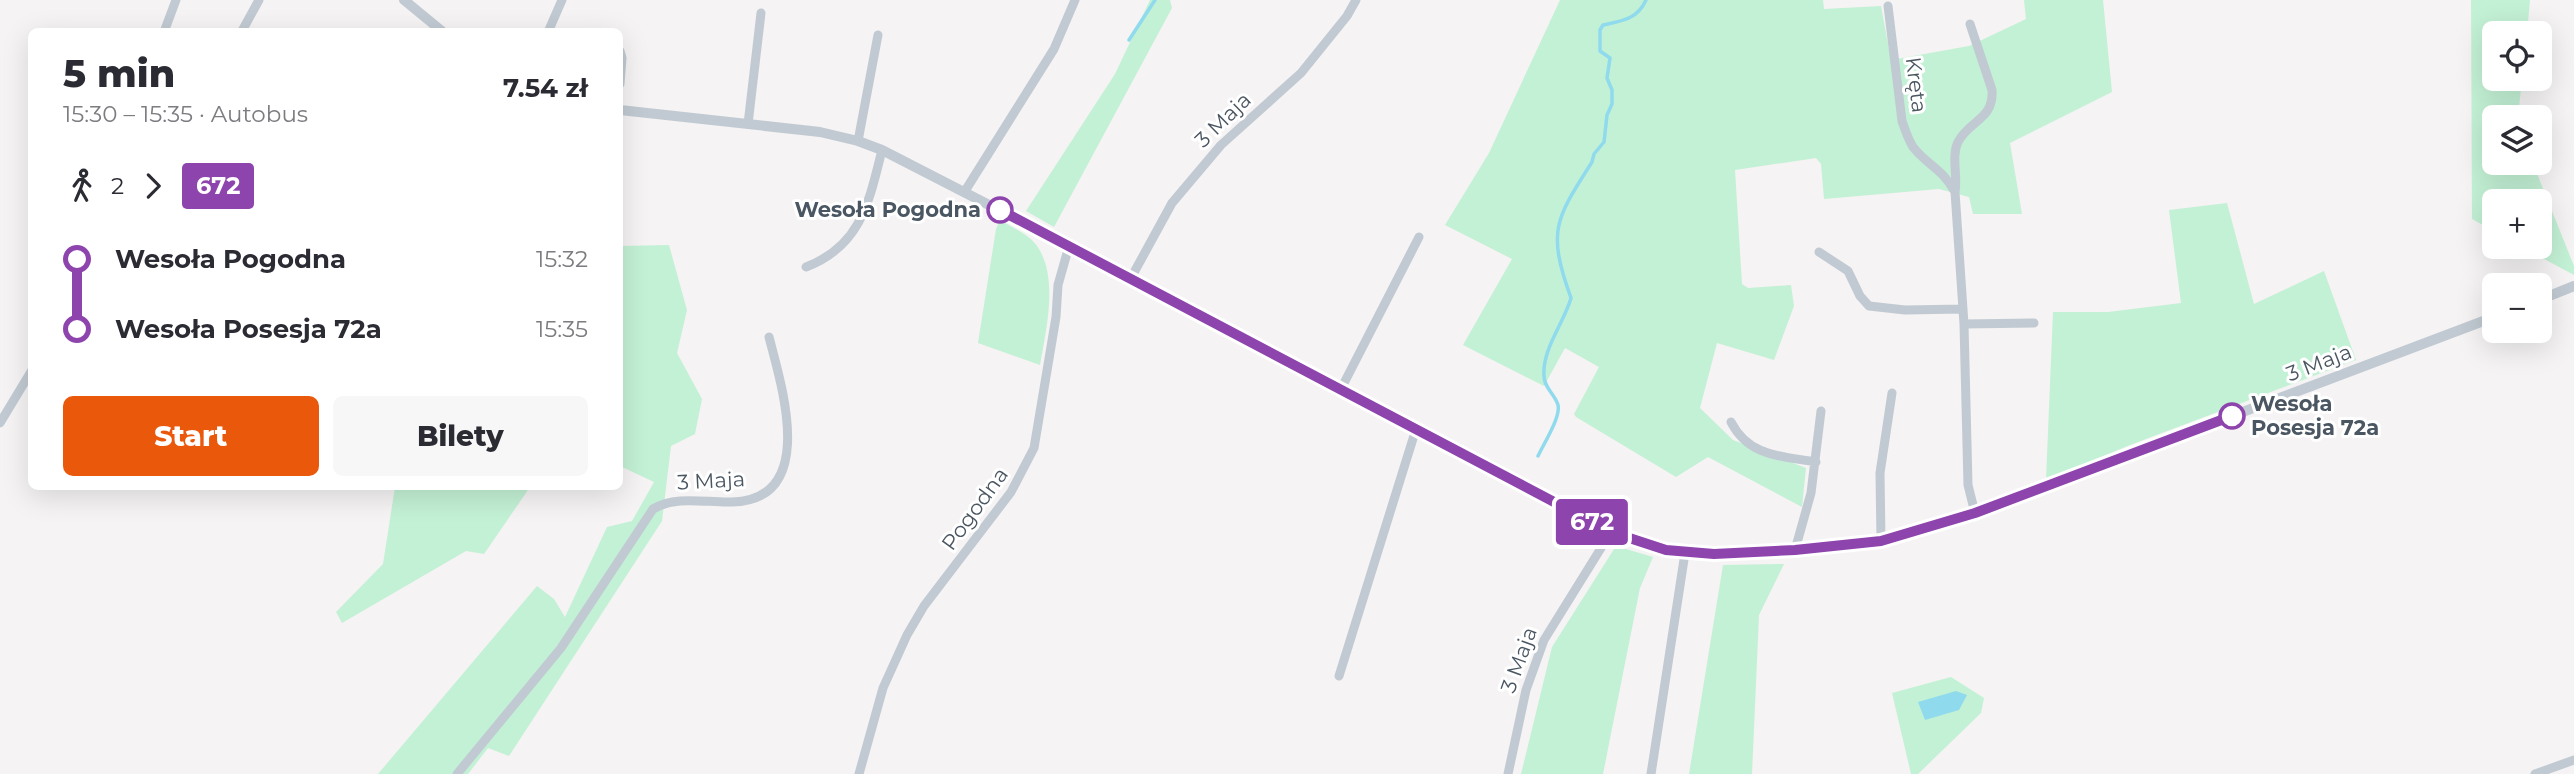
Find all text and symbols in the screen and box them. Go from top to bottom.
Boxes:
map controls [2482,21,2552,343]
button: locate [2482,21,2552,91]
text: 5 min [63,50,175,97]
street label: Kręta [1901,56,1932,114]
text: 7.54 zł [503,72,588,104]
street label: 3 Maja [1190,87,1256,152]
text: 15:30 – 15:35 · Autobus [63,100,308,128]
button: layers [2482,105,2552,175]
icon: walk [63,167,101,205]
icon: forward [134,167,172,205]
text: 672 [196,171,240,200]
text: 2 [111,172,124,200]
button: + [2482,189,2552,259]
place label: Wesoła Pogodna [794,197,981,222]
marker: Wesoła Pogodna [987,197,1013,223]
text: Wesoła Pogodna [115,243,346,275]
text: 15:32 [536,245,588,273]
button: − [2482,273,2552,343]
text: Wesoła Posesja 72a [115,313,382,345]
text: 15:35 [536,315,588,343]
street label: 3 Maja [2283,339,2355,386]
place label: Wesoła Posesja 72a [2251,391,2379,440]
button: Start [63,396,319,476]
button: Bilety [333,396,588,476]
marker: Wesoła Posesja 72a [2219,403,2245,429]
street label: Pogodna [936,462,1013,555]
street label: 3 Maja [676,466,746,495]
line badge: 672 [1552,499,1632,545]
text: 672 [1570,507,1614,536]
street label: 3 Maja [1495,624,1542,696]

